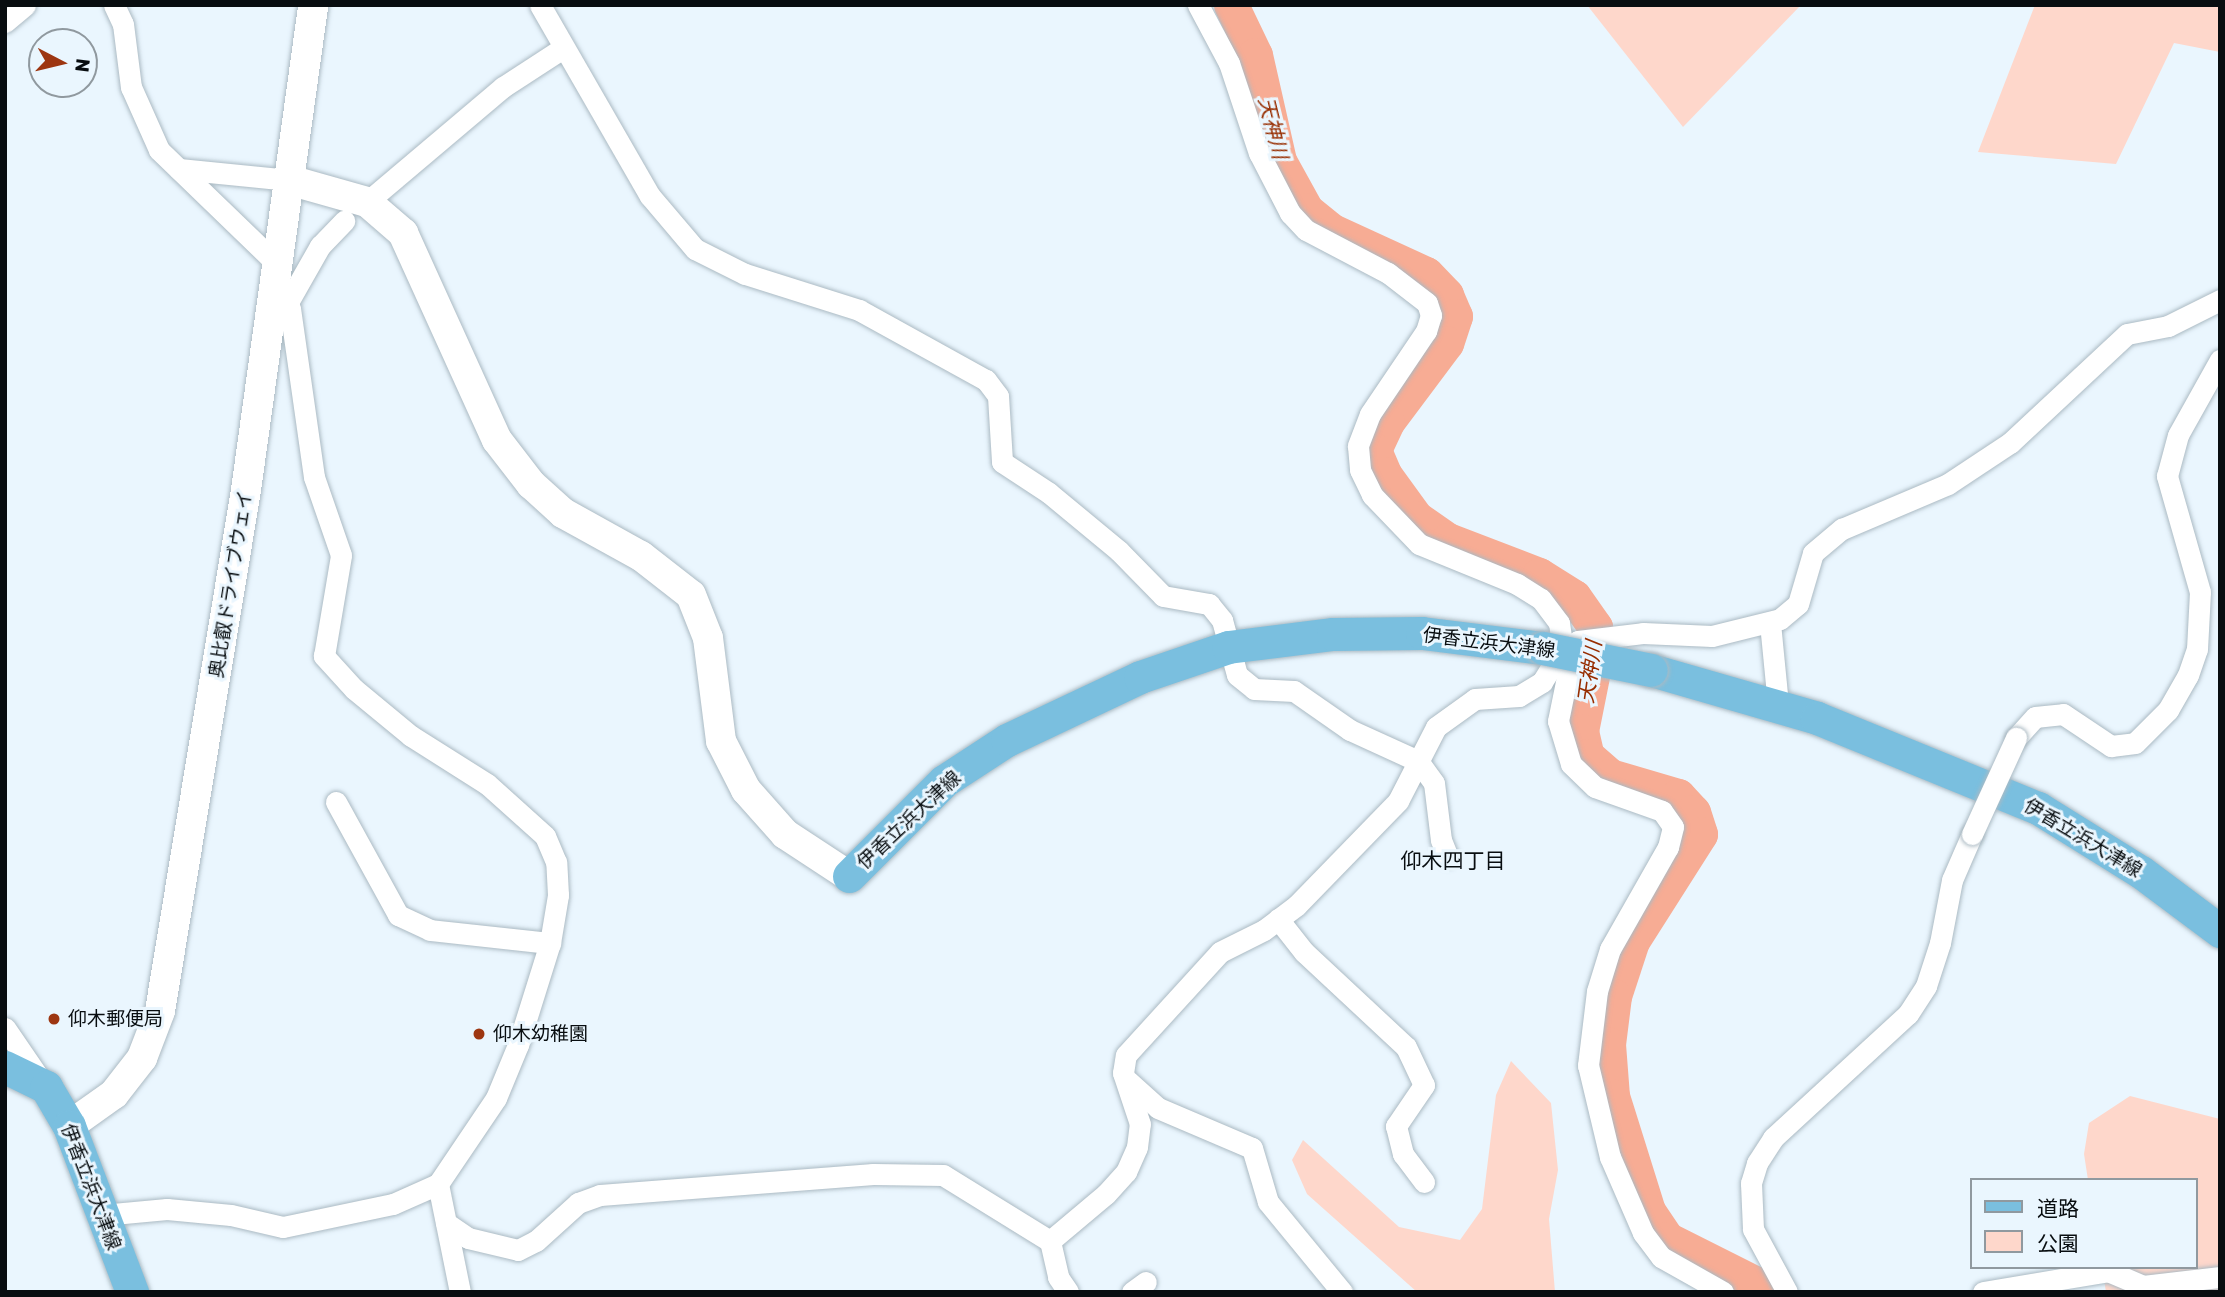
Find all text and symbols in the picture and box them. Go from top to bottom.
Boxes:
north arrow [28,28,98,98]
text: N [70,57,95,74]
water label: 天神川 [1253,94,1293,162]
street label: 奥比叡ドライブウェイ [205,488,257,680]
street label: 伊香立浜大津線 [1422,624,1556,662]
water label: 天神川 [1573,639,1607,705]
street label: 伊香立浜大津線 [853,766,965,874]
street label: 伊香立浜大津線 [2020,794,2146,882]
district label: 仰木四丁目 [1401,848,1505,874]
place label: 仰木郵便局 [68,1008,163,1030]
marker: 仰木郵便局 [46,1011,62,1027]
place label: 仰木幼稚園 [493,1023,588,1045]
marker: 仰木幼稚園 [471,1026,487,1042]
street label: 伊香立浜大津線 [57,1121,125,1253]
legend [1969,1178,2197,1269]
text: 道路 [2037,1196,2079,1221]
text: 公園 [2037,1231,2079,1256]

